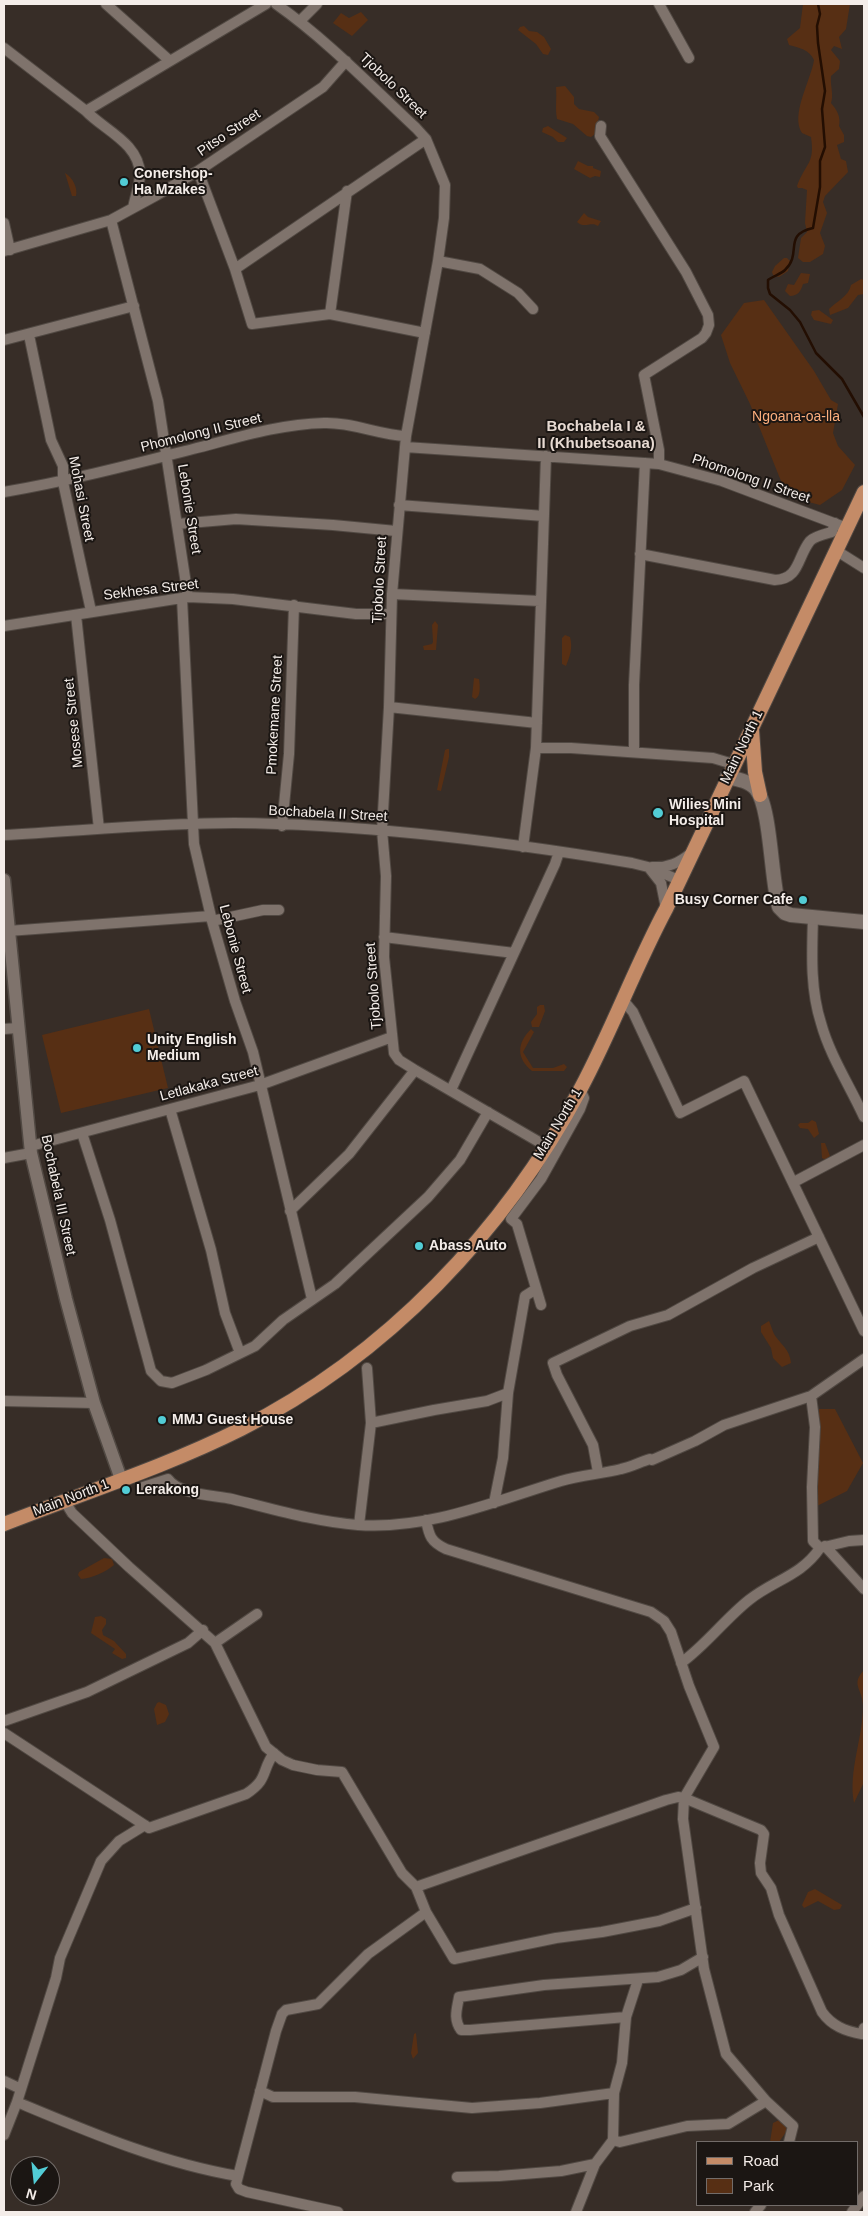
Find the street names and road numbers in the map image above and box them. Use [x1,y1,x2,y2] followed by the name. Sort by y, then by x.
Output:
[356,50,430,122] street label: Tjobolo Street
[194,106,264,160] street label: Pitso Street
[139,410,263,456] street label: Phomolong II Street
[690,451,812,507] street label: Phomolong II Street
[65,455,97,543] street label: Mohasi Street
[174,463,204,555] street label: Lebonie Street
[369,536,391,624] street label: Tjobolo Street
[102,576,200,604] street label: Sekhesa Street
[263,655,287,775] street label: Pmokemane Street
[61,677,87,769] street label: Mosese Street
[717,707,767,787] street label: Main North 1
[268,802,388,826] street label: Bochabela II Street
[215,903,255,995] street label: Lebonie Street
[363,942,385,1030] street label: Tjobolo Street
[158,1063,260,1105] street label: Letlakaka Street
[530,1085,586,1163] street label: Main North 1
[37,1133,79,1257] street label: Bochabela III Street
[31,1476,111,1520] street label: Main North 1

